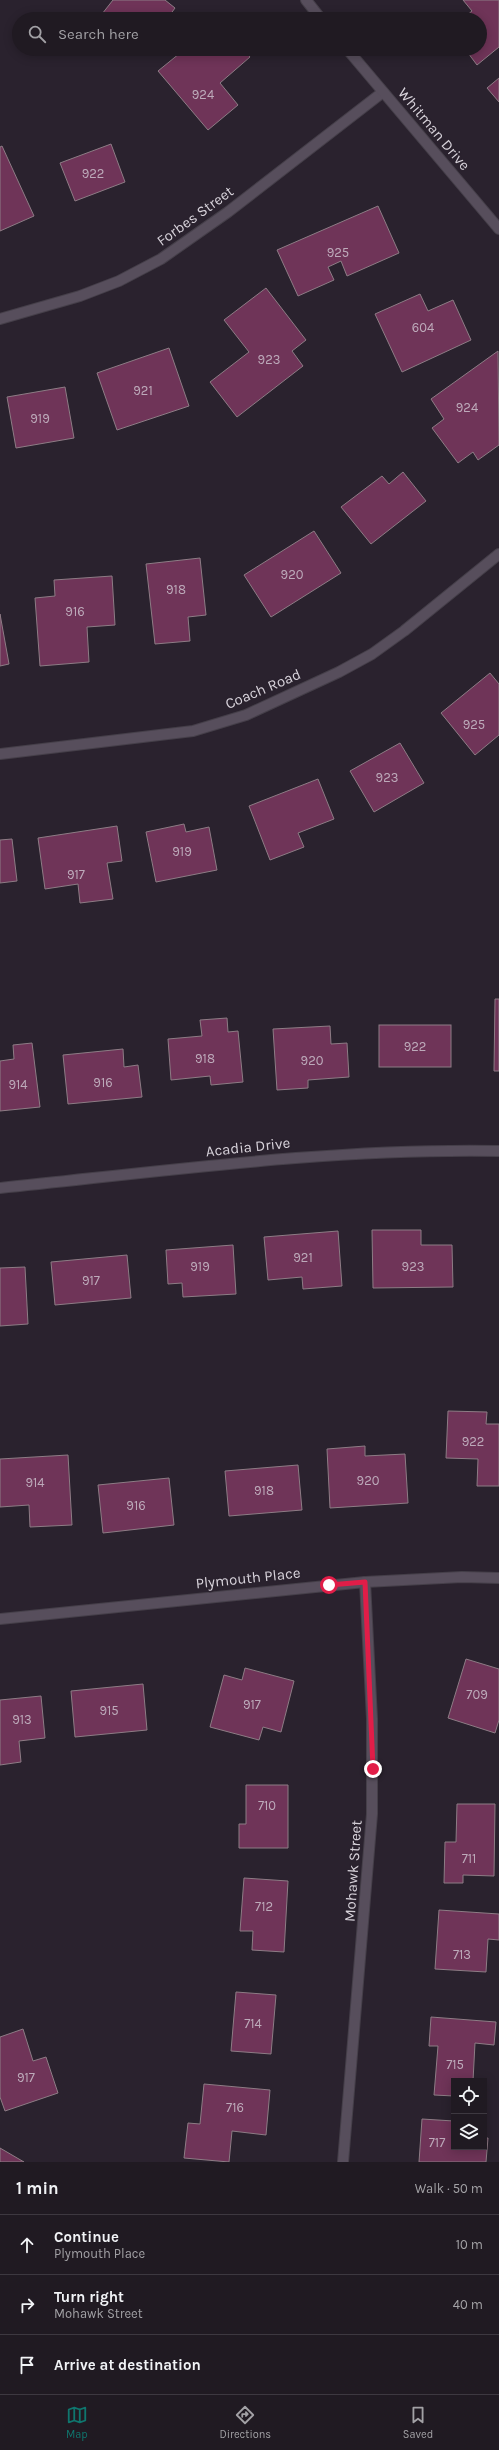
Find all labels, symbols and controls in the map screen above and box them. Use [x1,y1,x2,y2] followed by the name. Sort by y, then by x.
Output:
[12,12,487,56] search box
[26,23,48,45] icon: search
[58,25,139,43] text: Search here
[394,84,474,174] street label: Whitman Drive
[192,87,214,102] house number: 924
[82,166,104,181] house number: 922
[153,182,237,250] street label: Forbes Street
[327,245,349,260] house number: 925
[412,320,434,335] house number: 604
[258,352,280,367] house number: 923
[133,383,153,398] house number: 921
[456,400,478,415] house number: 924
[30,411,50,426] house number: 919
[281,567,304,582] house number: 920
[166,582,186,597] house number: 918
[65,604,85,619] house number: 916
[222,665,304,713] street label: Coach Road
[463,717,485,732] house number: 925
[376,770,398,785] house number: 923
[172,844,192,859] house number: 919
[67,867,85,882] house number: 917
[404,1039,426,1054] house number: 922
[195,1051,215,1066] house number: 918
[301,1053,324,1068] house number: 920
[93,1075,113,1090] house number: 916
[8,1077,28,1092] house number: 914
[205,1134,291,1160] street label: Acadia Drive
[293,1250,313,1265] house number: 921
[190,1259,210,1274] house number: 919
[402,1259,424,1274] house number: 923
[82,1273,100,1288] house number: 917
[462,1434,484,1449] house number: 922
[357,1473,380,1488] house number: 920
[25,1475,45,1490] house number: 914
[254,1483,274,1498] house number: 918
[126,1498,146,1513] house number: 916
[195,1564,301,1592] street label: Plymouth Place
[320,1576,338,1594] route start
[466,1687,488,1702] house number: 709
[243,1697,261,1712] house number: 917
[99,1703,119,1718] house number: 915
[12,1712,32,1727] house number: 913
[364,1760,382,1778] route end
[258,1798,276,1813] house number: 710
[340,1819,366,1923] street label: Mohawk Street
[462,1851,476,1866] house number: 711
[255,1899,273,1914] house number: 712
[453,1947,471,1962] house number: 713
[244,2016,262,2031] house number: 714
[446,2057,464,2072] house number: 715
[17,2070,35,2085] house number: 917
[451,2078,487,2150] map controls
[451,2078,487,2114] button: locate
[226,2100,244,2115] house number: 716
[451,2114,487,2150] button: layers
[429,2135,445,2150] house number: 717
[16,2178,59,2198] text: 1 min
[415,2181,483,2196] text: Walk · 50 m
[54,2228,119,2246] text: Continue
[16,2234,38,2256] icon: ahead
[456,2237,483,2252] text: 10 m
[54,2246,145,2261] text: Plymouth Place
[54,2288,124,2306] text: Turn right
[16,2294,38,2316] icon: right
[453,2297,483,2312] text: 40 m
[54,2306,143,2321] text: Mohawk Street
[16,2354,38,2376] icon: arrive
[54,2356,201,2374] text: Arrive at destination
[66,2404,88,2441] tab: Map
[219,2404,271,2441] tab: Directions
[403,2404,433,2441] tab: Saved

